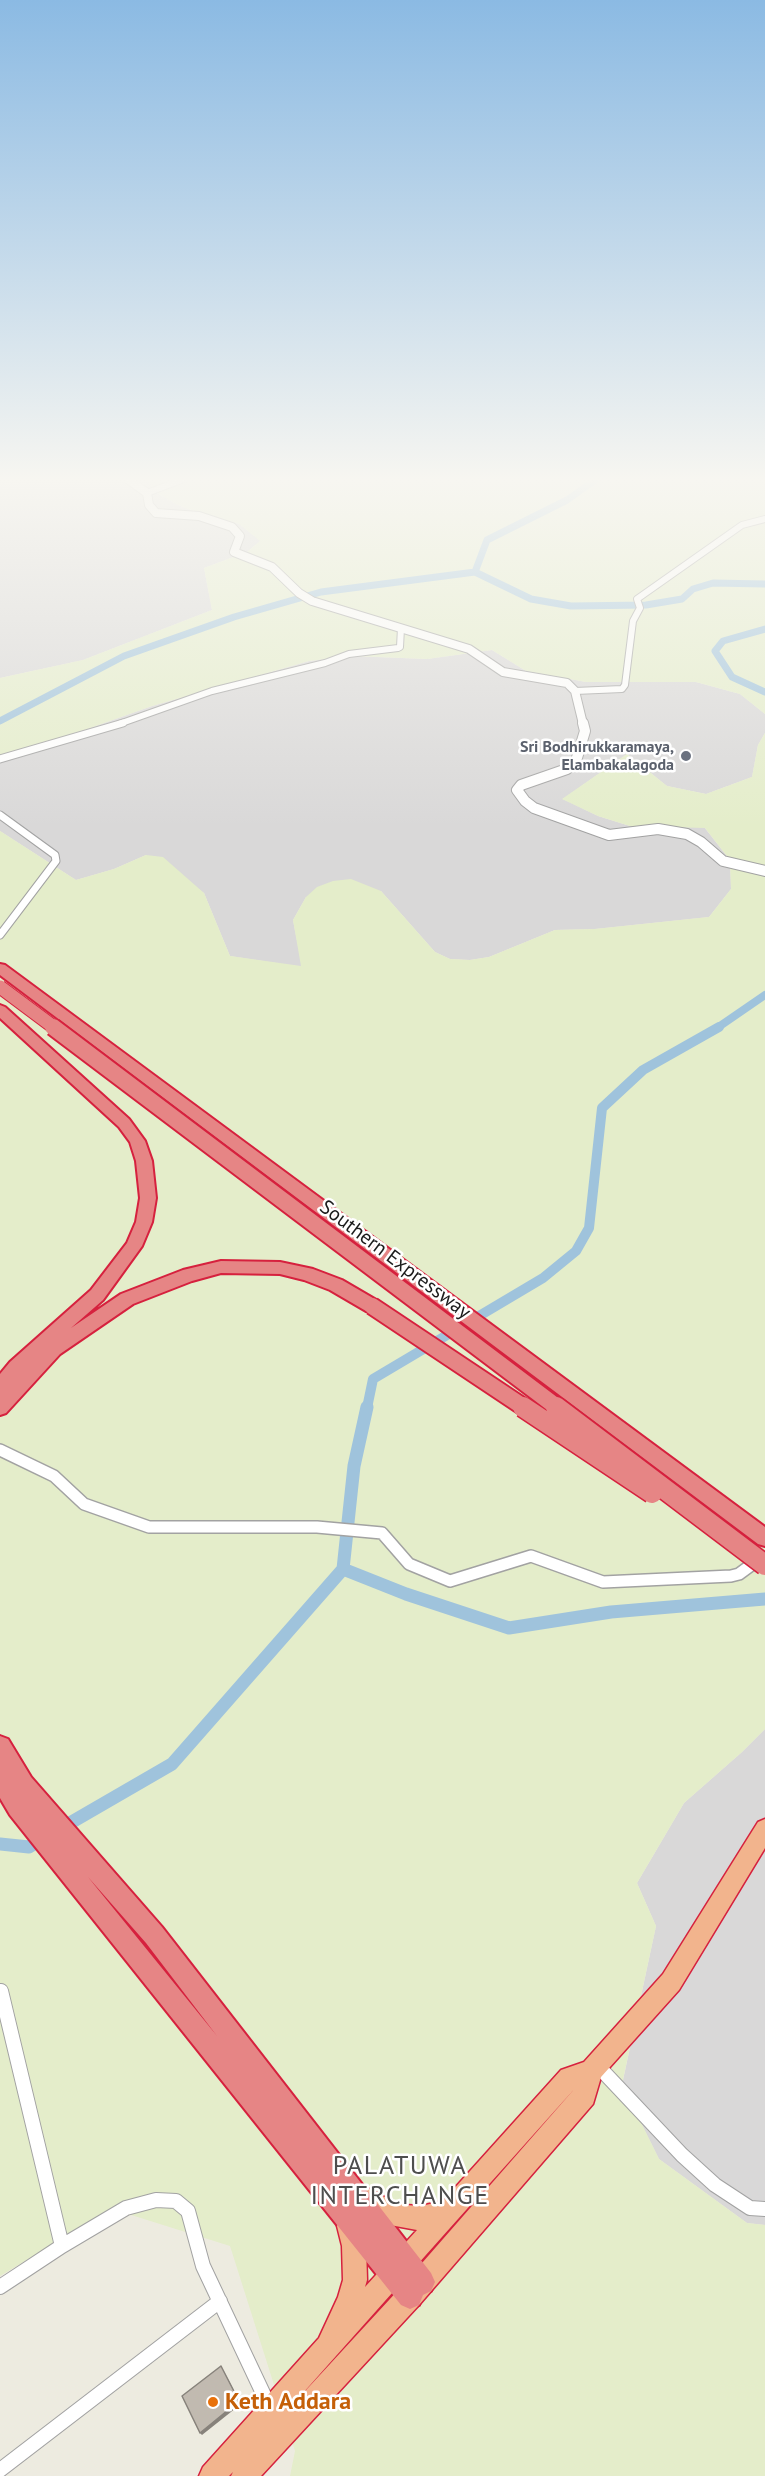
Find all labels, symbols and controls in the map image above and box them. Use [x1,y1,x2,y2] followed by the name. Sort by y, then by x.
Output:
[520,737,674,775] place label: Sri Bodhirukkaramaya, Elambakalagoda
[679,749,693,763] marker: Sri Bodhirukkaramaya, Elambakalagoda
[315,1195,475,1325] street label: Southern Expressway
[310,2151,490,2212] district label: PALATUWA INTERCHANGE
[225,2388,351,2416] place label: Keth Addara
[206,2395,220,2409] marker: Keth Addara

